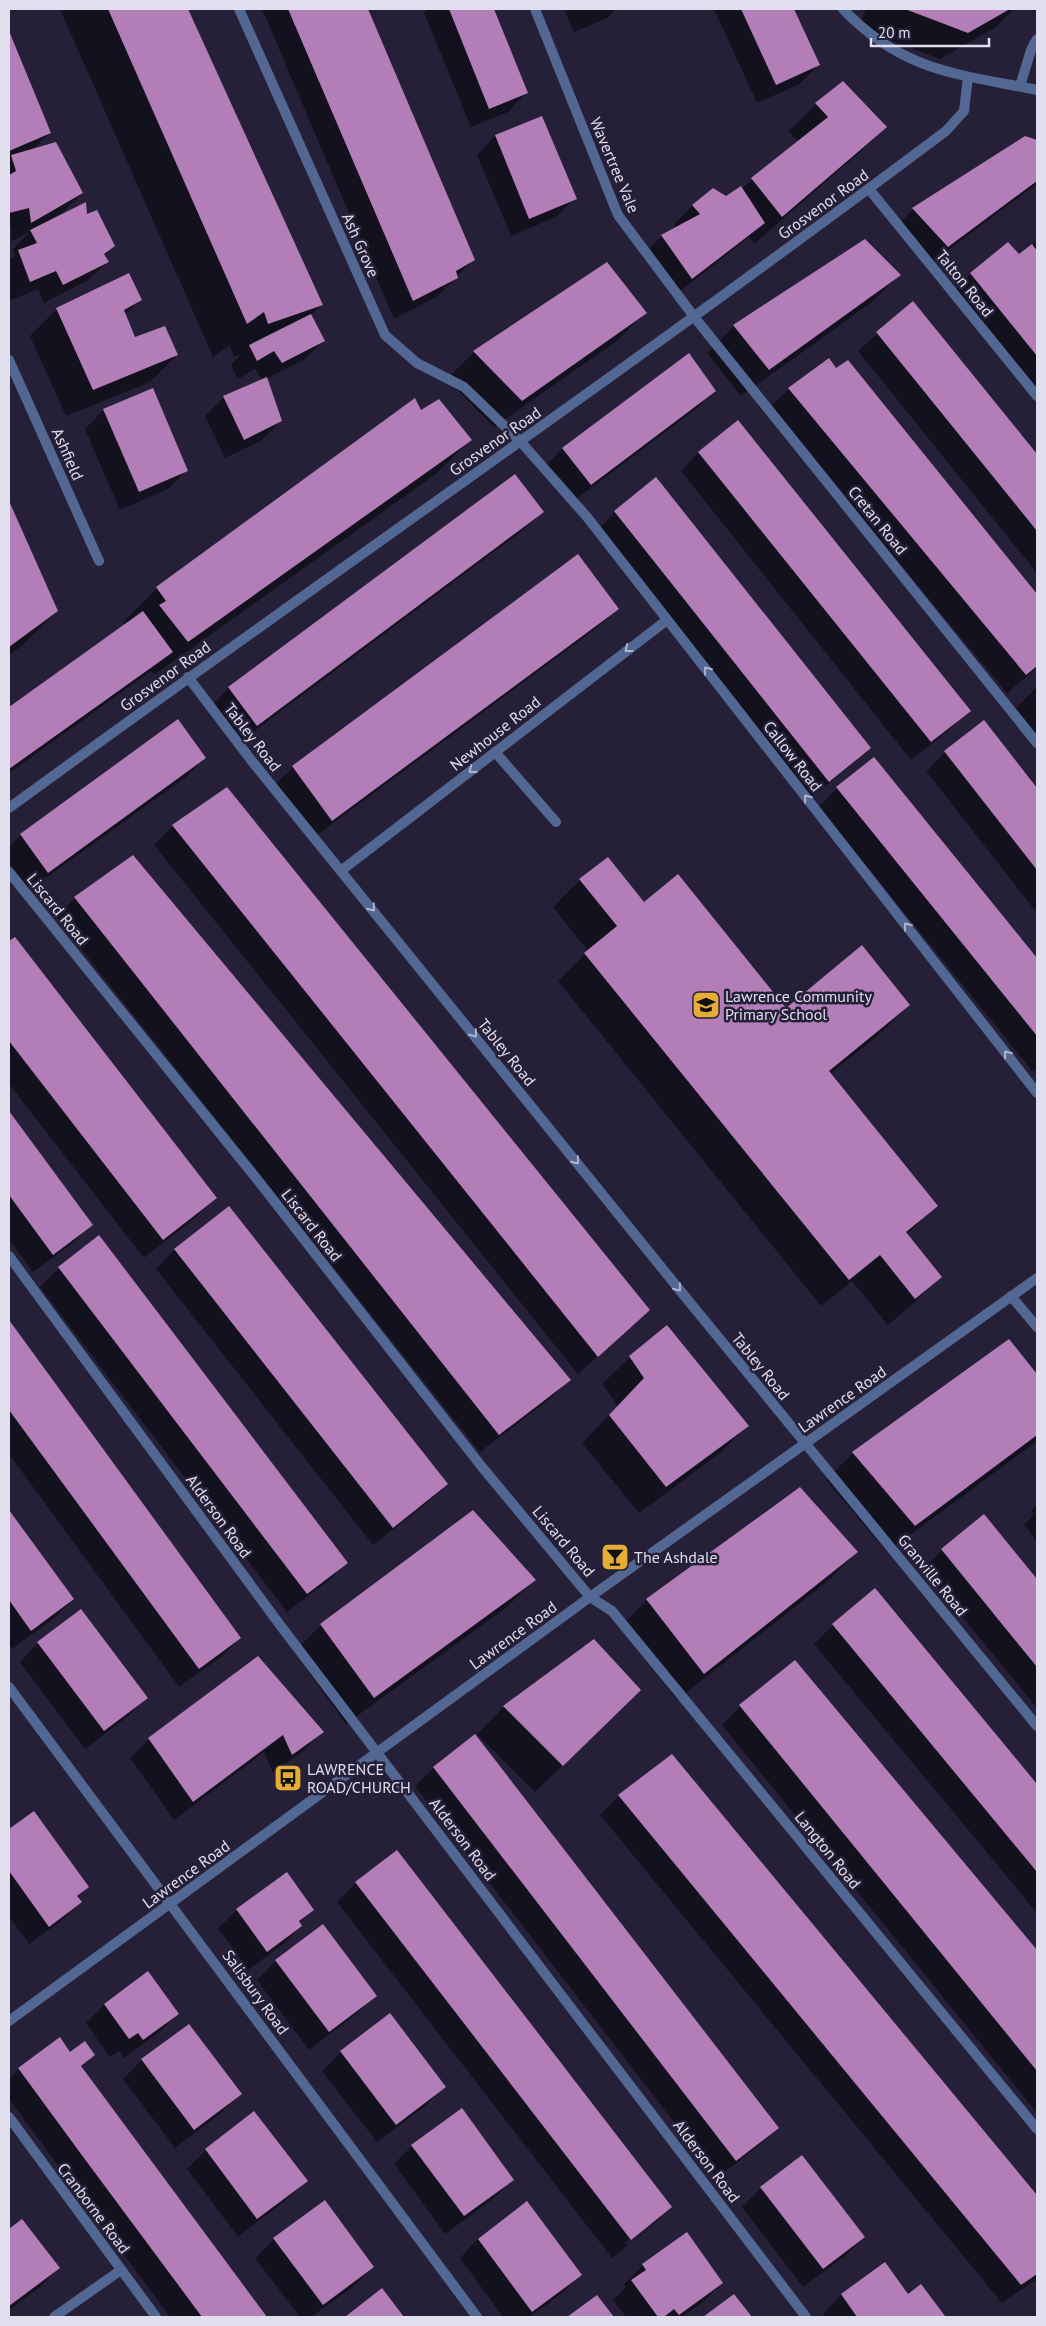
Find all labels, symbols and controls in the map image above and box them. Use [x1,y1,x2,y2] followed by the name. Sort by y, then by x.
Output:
[871,15,988,47] scale bar
[878,23,911,42] text: 20 m
[586,114,644,216] street label: Wavertree Vale
[774,164,872,244] street label: Grosvenor Road
[338,210,384,280] street label: Ash Grove
[932,245,998,321] street label: Talton Road
[445,402,545,480] street label: Grosvenor Road
[48,425,88,483] street label: Ashfield
[844,482,912,558] street label: Cretan Road
[116,636,214,716] street label: Grosvenor Road
[625,644,634,653] one-way arrow
[703,667,712,676] one-way arrow
[446,691,544,775] street label: Newhouse Road
[220,699,286,775] street label: Tabley Road
[759,717,827,795] street label: Callow Road
[468,764,478,773] one-way arrow
[804,795,813,804] one-way arrow
[23,869,93,949] street label: Liscard Road
[367,902,375,911] one-way arrow
[904,923,913,932] one-way arrow
[725,986,872,1024] place label: Lawrence Community Primary School
[691,990,721,1020] school or university icon: Lawrence Community Primary School
[474,1014,540,1090] street label: Tabley Road
[469,1029,478,1038] one-way arrow
[1004,1051,1013,1060] one-way arrow
[570,1155,578,1164] one-way arrow
[277,1185,347,1265] street label: Liscard Road
[672,1282,680,1291] one-way arrow
[728,1328,794,1404] street label: Tabley Road
[794,1361,890,1437] street label: Lawrence Road
[182,1470,256,1562] street label: Alderson Road
[528,1501,600,1581] street label: Liscard Road
[894,1530,972,1620] street label: Granville Road
[600,1542,630,1572] bar icon: The Ashdale
[634,1547,718,1567] place label: The Ashdale
[465,1597,561,1673] street label: Lawrence Road
[307,1759,411,1797] place label: LAWRENCE ROAD/CHURCH
[273,1763,303,1793] bus stop icon: LAWRENCE ROAD/CHURCH
[425,1794,501,1884] street label: Alderson Road
[791,1807,865,1893] street label: Langton Road
[138,1836,234,1912] street label: Lawrence Road
[219,1946,293,2038] street label: Salisbury Road
[669,2116,745,2206] street label: Alderson Road
[53,2159,135,2257] street label: Cranborne Road

